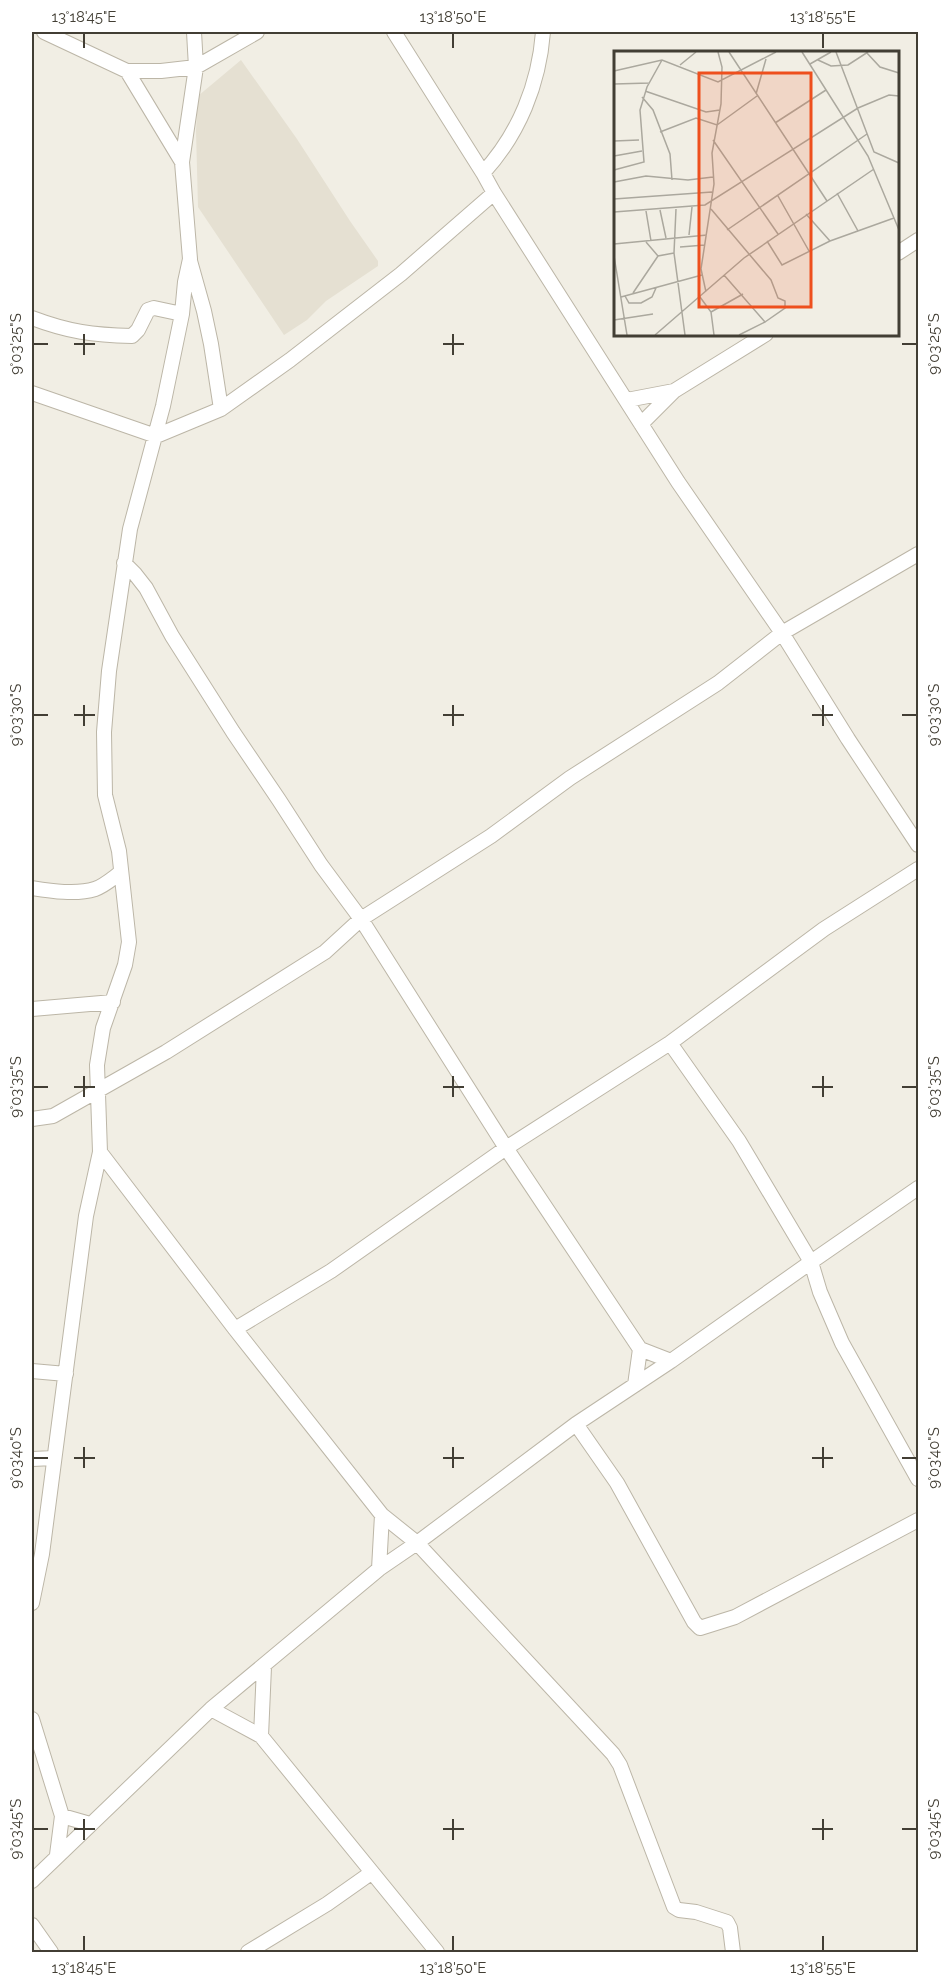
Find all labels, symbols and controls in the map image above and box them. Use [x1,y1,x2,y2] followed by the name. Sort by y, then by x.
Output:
[51,8,117,26] text: 13°18'45"E
[420,8,486,26] text: 13°18'50"E
[790,8,856,26] text: 13°18'55"E
[614,51,899,336] inset map
[7,313,25,375] text: 9°03'25"S
[925,313,943,375] text: 9°03'25"S
[7,684,25,746] text: 9°03'30"S
[925,684,943,746] text: 9°03'30"S
[7,1056,25,1118] text: 9°03'35"S
[925,1056,943,1118] text: 9°03'35"S
[7,1427,25,1489] text: 9°03'40"S
[925,1427,943,1489] text: 9°03'40"S
[7,1799,25,1859] text: 9°03'45"S
[925,1799,943,1859] text: 9°03'45"S
[51,1959,117,1977] text: 13°18'45"E
[420,1959,486,1977] text: 13°18'50"E
[790,1959,856,1977] text: 13°18'55"E

